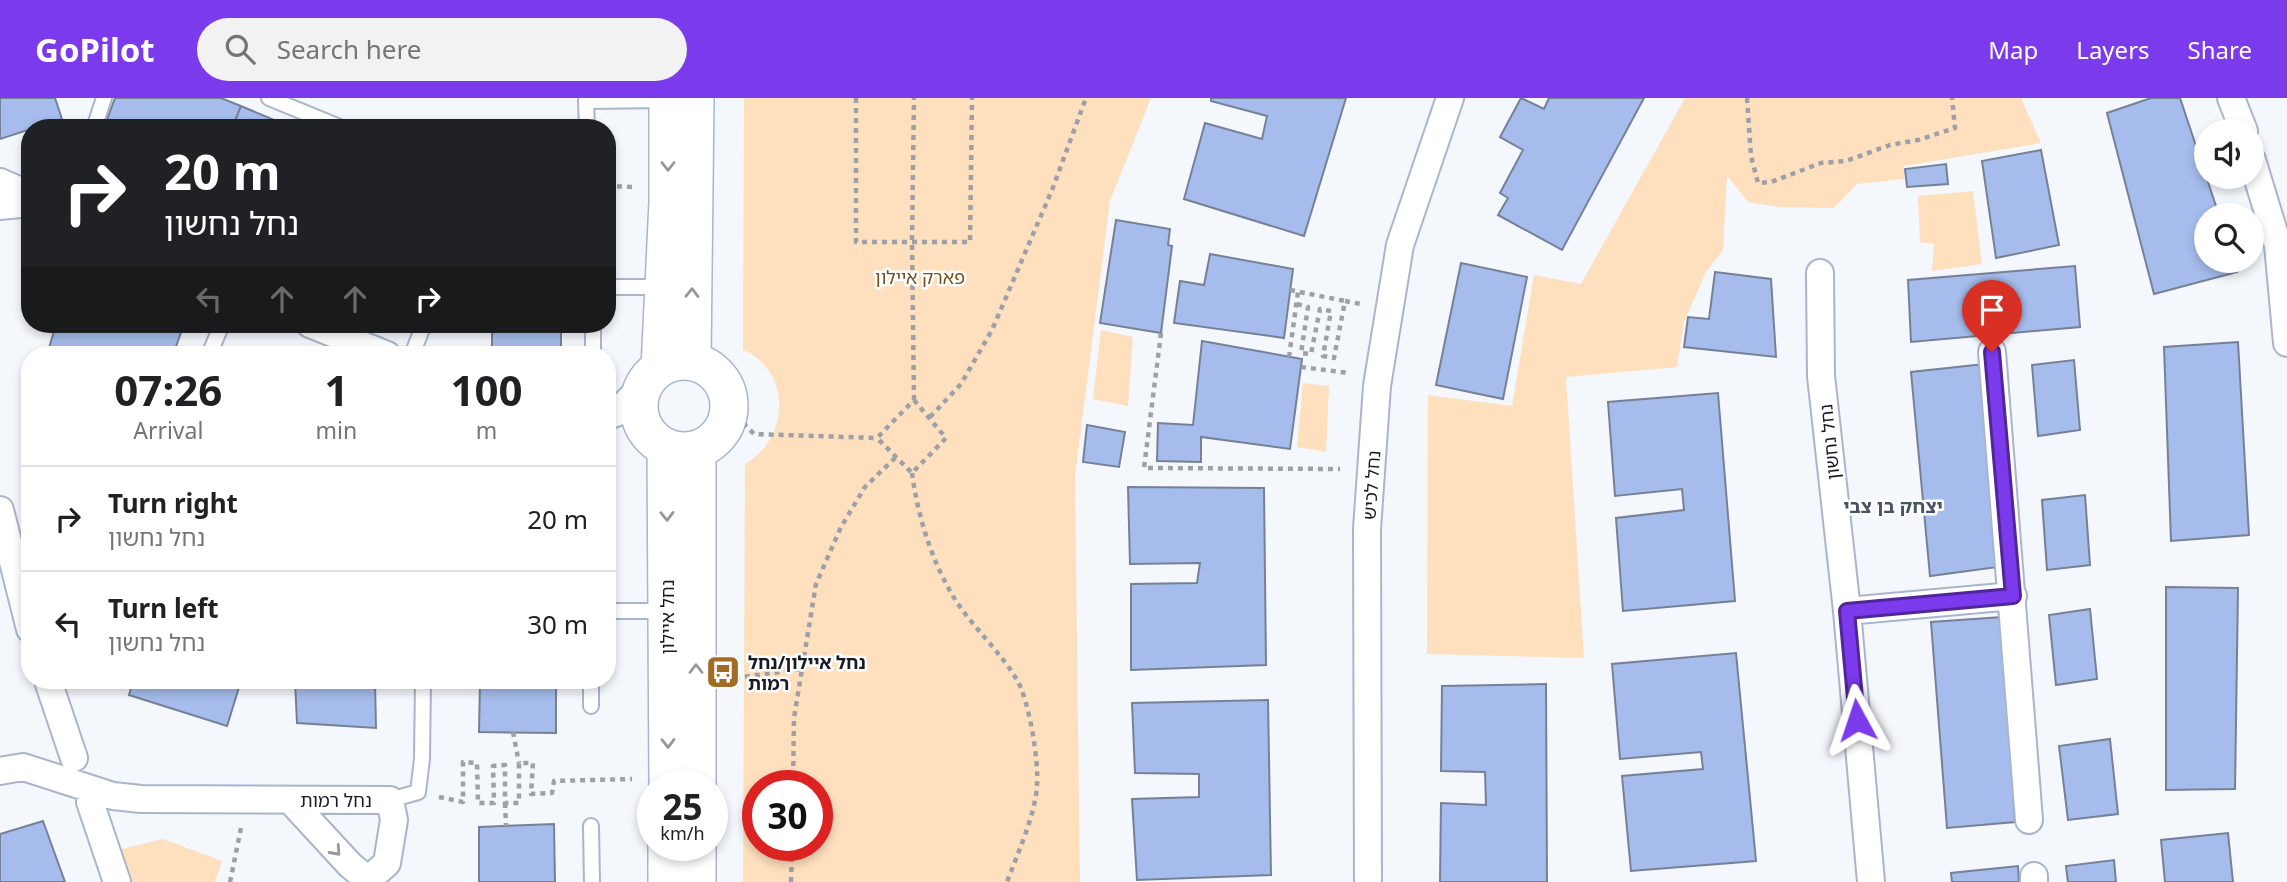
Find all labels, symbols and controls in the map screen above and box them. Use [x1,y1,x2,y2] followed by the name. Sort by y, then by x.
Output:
[197,18,687,81] search box
[35,27,155,72] text: GoPilot
[221,30,259,68] icon: search
[277,31,421,67] text: Search here
[1988,33,2038,66] text: Map
[2076,33,2150,66] text: Layers
[2188,33,2252,66] text: Share
[2194,119,2264,273] map controls
[2194,119,2264,189] button: sound
[164,138,281,204] text: 20 m
[49,147,140,238] icon: right
[660,161,676,172] one-way arrow
[164,201,299,244] text: נחל נחשון
[2194,203,2264,273] button: search
[875,265,965,289] park label: פארק איילון
[190,280,228,318] icon: left
[263,280,301,318] icon: ahead
[336,280,374,318] icon: ahead
[409,280,447,318] icon: right
[1962,280,2022,352] pin
[684,287,700,297] one-way arrow
[1973,291,2011,329] icon: arrive
[114,361,222,418] text: 07:26
[324,361,348,418] text: 1
[451,361,523,418] text: 100
[1813,403,1845,481] street label: נחל נחשון
[133,414,203,446] text: Arrival
[316,414,357,446] text: min
[476,414,497,446] text: m
[1357,450,1385,520] street label: נחל לכיש
[108,485,238,521] text: Turn right
[1843,493,1943,519] district label: יצחק בן צבי
[49,500,87,538] icon: right
[527,501,588,537] text: 20 m
[659,511,675,521] one-way arrow
[108,521,205,553] text: נחל נחשון
[655,579,679,655] street label: נחל איילון
[108,590,219,626] text: Turn left
[49,605,87,643] icon: left
[527,606,588,642] text: 30 m
[108,626,205,658] text: נחל נחשון
[748,650,866,695] place label: נחל איילון/נחל רמות
[704,653,742,691] bus stop icon: נחל איילון/נחל רמות
[688,663,704,673] one-way arrow
[1820,683,1894,757] position arrow
[660,738,676,749] one-way arrow
[742,770,833,861] speed limit sign: 30
[662,783,703,830] text: 25
[300,788,372,812] street label: נחל רמות
[660,821,705,845] text: km/h
[328,843,340,856] one-way arrow

